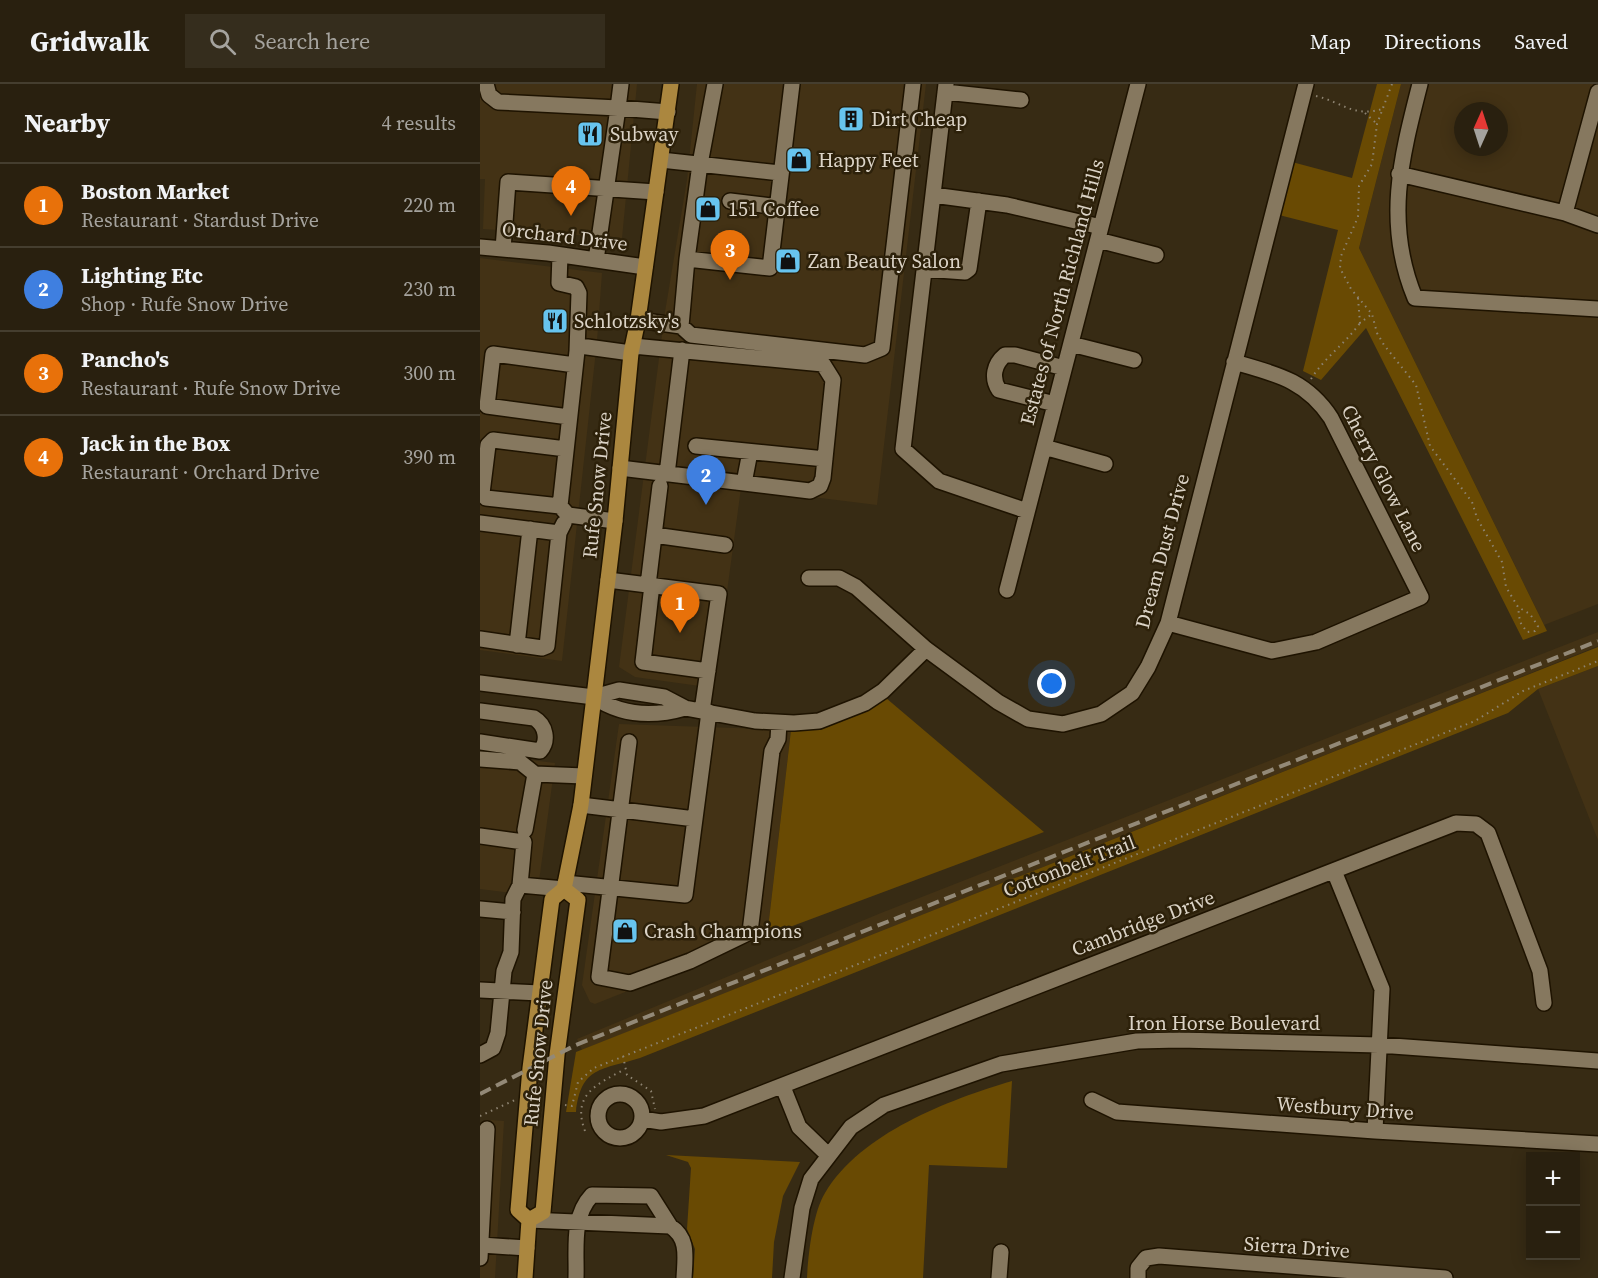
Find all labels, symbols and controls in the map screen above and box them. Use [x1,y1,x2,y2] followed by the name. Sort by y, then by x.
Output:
[185,14,605,68] search box
[30,22,149,60] text: Gridwalk
[206,25,239,58] icon: search
[254,26,370,56] text: Search here
[1310,27,1351,56] text: Map
[1384,27,1481,56] text: Directions
[1514,27,1568,56] text: Saved
[1454,102,1508,156] north arrow
[836,104,866,134] building icon: Dirt Cheap
[24,105,110,141] text: Nearby
[871,105,967,133] place label: Dirt Cheap
[381,109,456,137] text: 4 results
[575,119,605,149] restaurant icon: Subway
[610,120,679,148] place label: Subway
[784,145,814,175] shop icon: Happy Feet
[818,146,919,174] place label: Happy Feet
[1013,156,1111,428] street label: Estates of North Richland Hills
[552,166,590,216] pin: 4
[81,176,229,206] text: Boston Market
[38,191,49,219] text: 1
[403,191,456,219] text: 220 m
[693,194,723,224] shop icon: 151 Coffee
[728,195,820,223] place label: 151 Coffee
[81,206,319,234] text: Restaurant · Stardust Drive
[500,214,630,258] street label: Orchard Drive
[710,230,750,280] pin: 3
[773,246,803,276] shop icon: Zan Beauty Salon
[808,247,961,275] place label: Zan Beauty Salon
[81,260,203,290] text: Lighting Etc
[38,275,49,303] text: 2
[403,275,456,303] text: 230 m
[81,290,288,318] text: Shop · Rufe Snow Drive
[540,306,570,336] restaurant icon: Schlotzsky's
[574,307,680,335] place label: Schlotzsky's
[81,344,169,374] text: Pancho's
[38,359,49,387] text: 3
[403,359,456,387] text: 300 m
[81,374,341,402] text: Restaurant · Rufe Snow Drive
[1335,400,1433,556] street label: Cherry Glow Lane
[575,410,619,560] street label: Rufe Snow Drive
[81,428,230,458] text: Jack in the Box
[38,443,49,471] text: 4
[403,443,456,471] text: 390 m
[686,456,726,505] pin: 2
[81,458,320,486] text: Restaurant · Orchard Drive
[1128,471,1196,631] street label: Dream Dust Drive
[660,584,700,633] pin: 1
[1037,669,1066,698] your location
[999,828,1139,904] street label: Cottonbelt Trail
[1067,883,1219,963] street label: Cambridge Drive
[610,916,640,946] shop icon: Crash Champions
[644,917,802,945] place label: Crash Champions
[516,978,560,1128] street label: Rufe Snow Drive
[1128,1009,1321,1037] street label: Iron Horse Boulevard
[1275,1089,1415,1127] street label: Westbury Drive
[1526,1152,1580,1260] map controls
[1526,1152,1580,1206] button: +
[1526,1206,1580,1260] button: −
[1243,1229,1351,1265] street label: Sierra Drive

